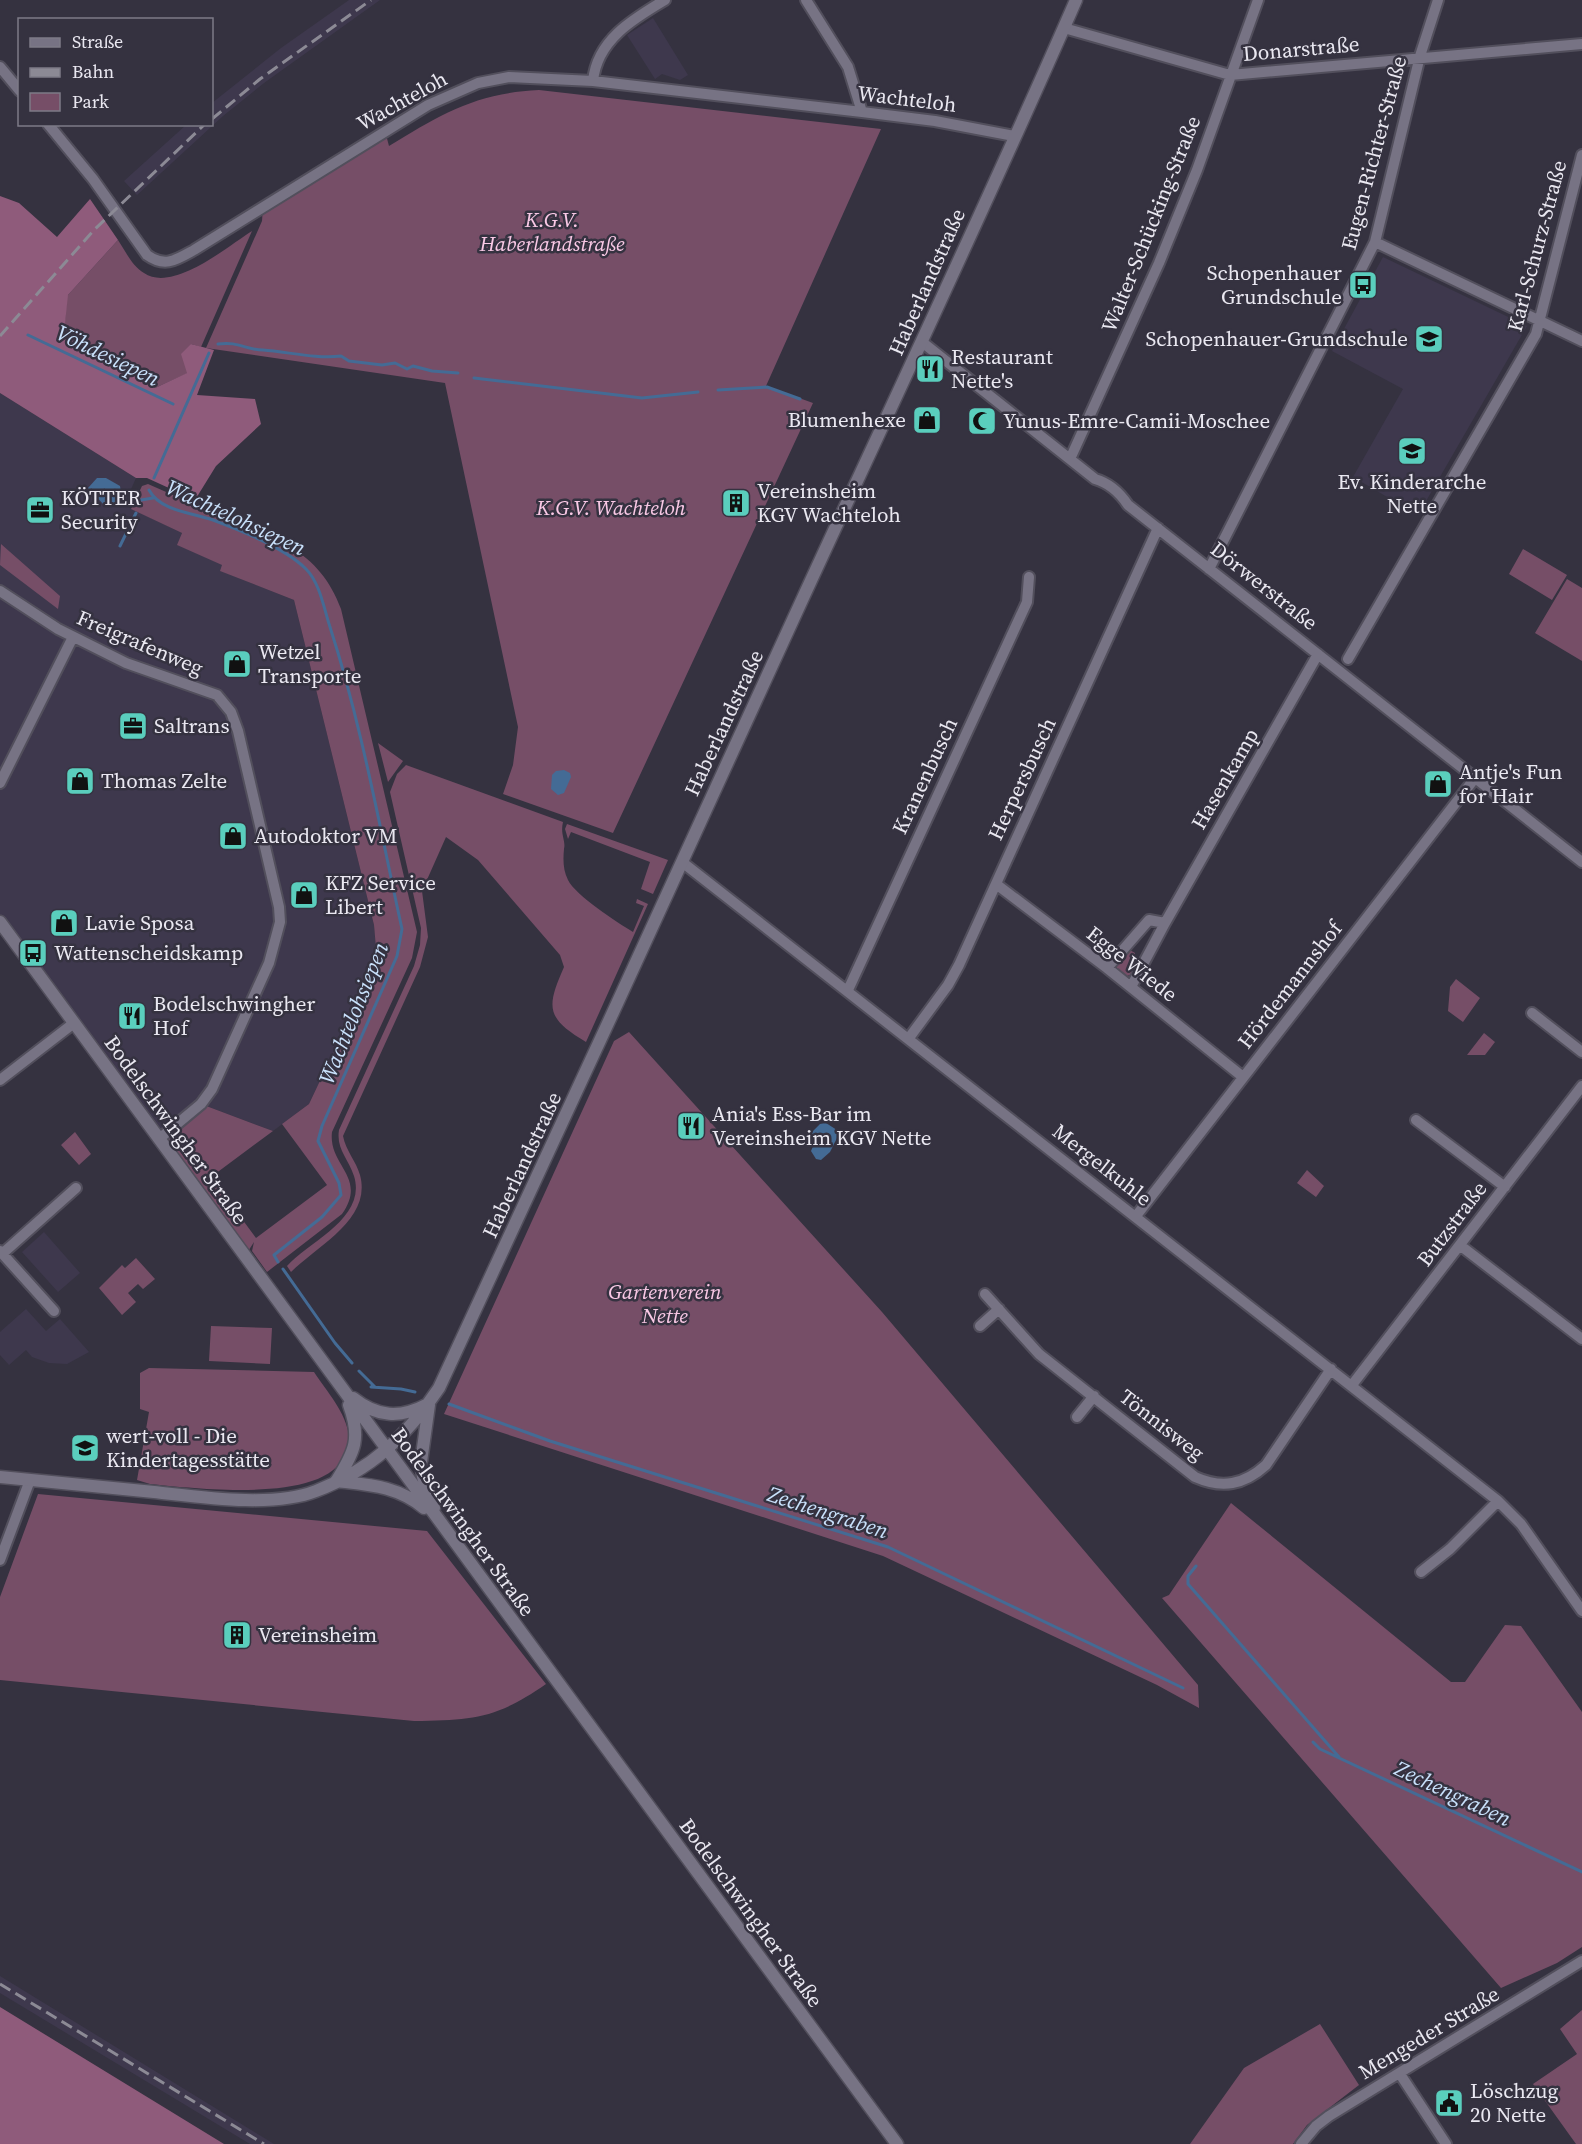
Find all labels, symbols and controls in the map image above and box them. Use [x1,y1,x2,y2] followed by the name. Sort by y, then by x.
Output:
[18,18,213,126] legend
[72,29,123,54] text: Straße
[1241,29,1360,68] street label: Donarstraße
[1334,53,1413,253] street label: Eugen-Richter-Straße
[72,59,114,84] text: Bahn
[351,64,452,137] street label: Wachteloh
[856,78,958,119] street label: Wachteloh
[72,89,109,114] text: Park
[1094,111,1207,336] street label: Walter-Schücking-Straße
[1500,157,1573,335] street label: Karl-Schurz-Straße
[881,204,972,360] street label: Haberlandstraße
[478,205,625,258] park label: K.G.V. Haberlandstraße
[1207,258,1342,311] place label: Schopenhauer Grundschule
[1347,269,1379,301] bus stop icon: Schopenhauer Grundschule
[51,317,165,393] water label: Vöhdesiepen
[1413,323,1445,355] school or university icon: Schopenhauer-Grundschule
[1146,324,1408,353] place label: Schopenhauer-Grundschule
[951,342,1053,395] place label: Restaurant Nette's
[914,353,946,385] restaurant icon: Restaurant Nette's
[911,404,943,436] shop icon: Blumenhexe
[788,405,906,434] place label: Blumenhexe
[966,405,998,437] mosque icon: Yunus-Emre-Camii-Moschee
[1003,406,1270,435] place label: Yunus-Emre-Camii-Moschee
[1396,435,1428,467] school or university icon: Ev. Kinderarche Nette
[1338,467,1486,520] place label: Ev. Kinderarche Nette
[161,472,311,563] water label: Wachtelohsiepen
[757,476,901,529] place label: Vereinsheim KGV Wachteloh
[61,483,141,536] place label: KÖTTER Security
[720,487,752,519] building icon: Vereinsheim KGV Wachteloh
[535,493,686,522] park label: K.G.V. Wachteloh
[24,494,56,526] office icon: KÖTTER Security
[1205,534,1324,637] street label: Dörwerstraße
[73,603,208,682] street label: Freigrafenweg
[258,637,362,690] place label: Wetzel Transporte
[677,645,770,801] street label: Haberlandstraße
[221,648,253,680] shop icon: Wetzel Transporte
[117,710,149,742] office icon: Saltrans
[154,711,230,740] place label: Saltrans
[885,713,964,839] street label: Kranenbusch
[980,713,1063,845] street label: Herpersbusch
[1184,723,1265,835] street label: Hasenkamp
[1459,757,1563,810] place label: Antje's Fun for Hair
[64,765,96,797] shop icon: Thomas Zelte
[101,766,227,795] place label: Thomas Zelte
[1422,768,1454,800] shop icon: Antje's Fun for Hair
[217,820,249,852] shop icon: Autodoktor VM
[254,821,397,850] place label: Autodoktor VM
[325,868,436,921] place label: KFZ Service Libert
[288,879,320,911] shop icon: KFZ Service Libert
[48,907,80,939] shop icon: Lavie Sposa
[85,908,195,937] place label: Lavie Sposa
[1231,914,1350,1054] street label: Hördemannshof
[1081,919,1184,1008] street label: Egge Wiede
[17,937,49,969] bus stop icon: Wattenscheidskamp
[311,937,395,1088] water label: Wachtelohsiepen
[54,938,243,967] place label: Wattenscheidskamp
[153,989,316,1042] place label: Bodelschwingher Hof
[116,1000,148,1032] restaurant icon: Bodelschwingher Hof
[98,1029,255,1230] street label: Bodelschwingher Straße
[475,1087,568,1243] street label: Haberlandstraße
[712,1099,932,1152] place label: Ania's Ess-Bar im Vereinsheim KGV Nette
[675,1110,707,1142] restaurant icon: Ania's Ess-Bar im Vereinsheim KGV Nette
[1047,1117,1158,1213] street label: Mergelkuhle
[1410,1175,1493,1272] street label: Butzstraße
[608,1277,722,1330] park label: Gartenverein Nette
[1114,1382,1211,1467] street label: Tönnisweg
[106,1421,270,1474] place label: wert-voll - Die Kindertagesstätte
[385,1421,542,1622] street label: Bodelschwingher Straße
[69,1432,101,1464] school or university icon: wert-voll - Die Kindertagesstätte
[763,1478,893,1546] water label: Zechengraben
[221,1619,253,1651] building icon: Vereinsheim
[258,1620,377,1649] place label: Vereinsheim
[1389,1753,1516,1833] water label: Zechengraben
[673,1812,830,2013] street label: Bodelschwingher Straße
[1353,1979,1505,2086] street label: Mengeder Straße
[1470,2076,1558,2129] place label: Löschzug 20 Nette
[1433,2087,1465,2119] public building icon: Löschzug 20 Nette

